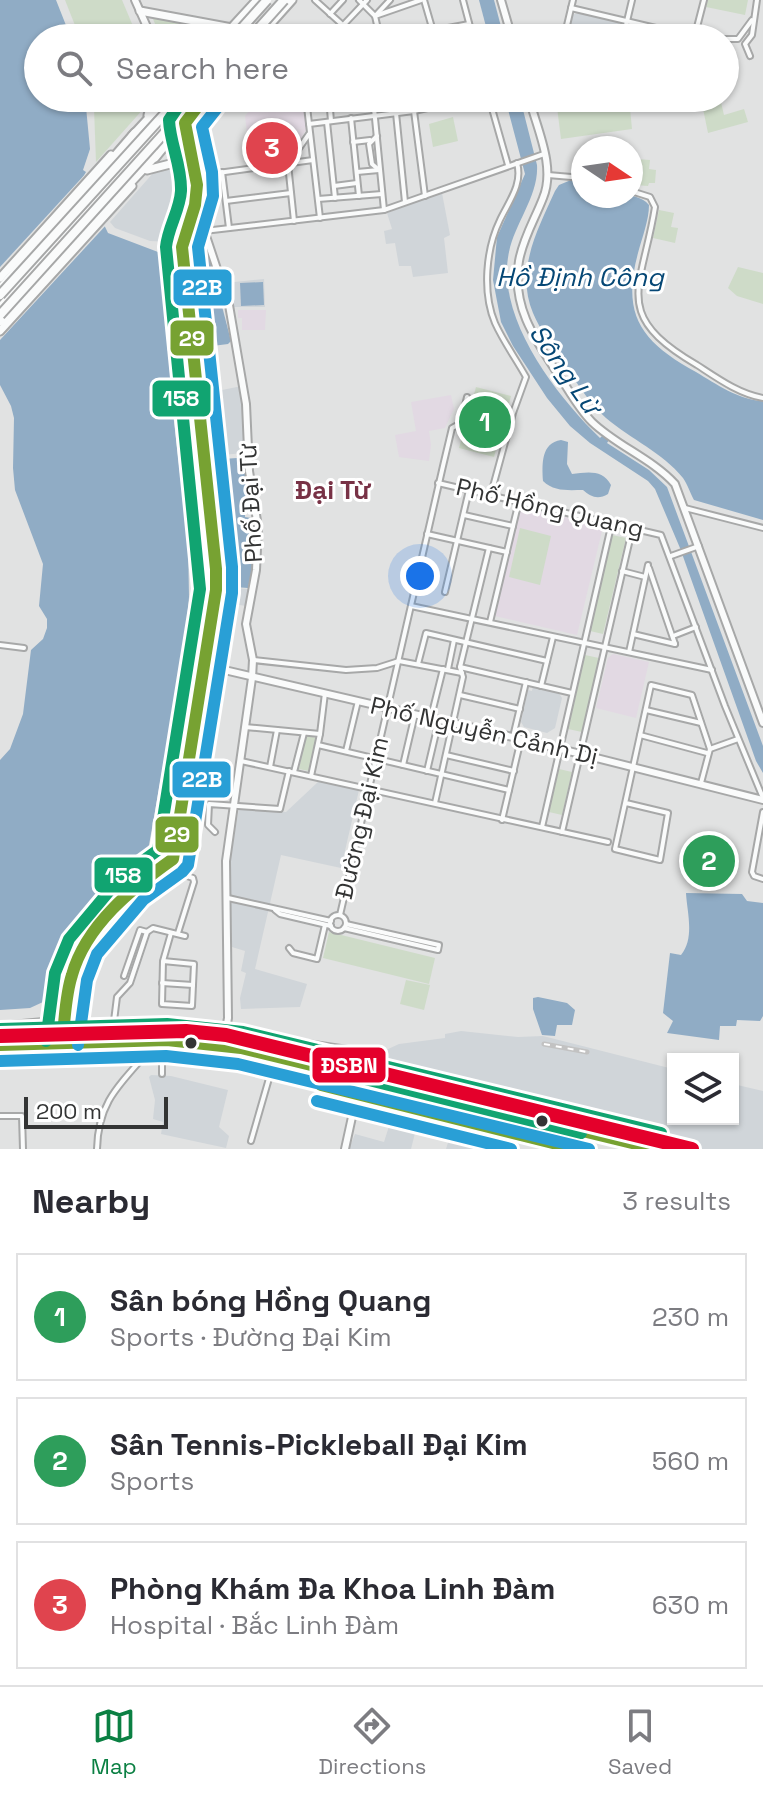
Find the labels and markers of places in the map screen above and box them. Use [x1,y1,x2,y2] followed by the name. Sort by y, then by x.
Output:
[246,118,298,178] pin: 3
[459,392,511,452] pin: 1
[683,831,735,891] pin: 2
[183,1035,199,1051] unlabelled marker
[534,1113,550,1129] unlabelled marker

